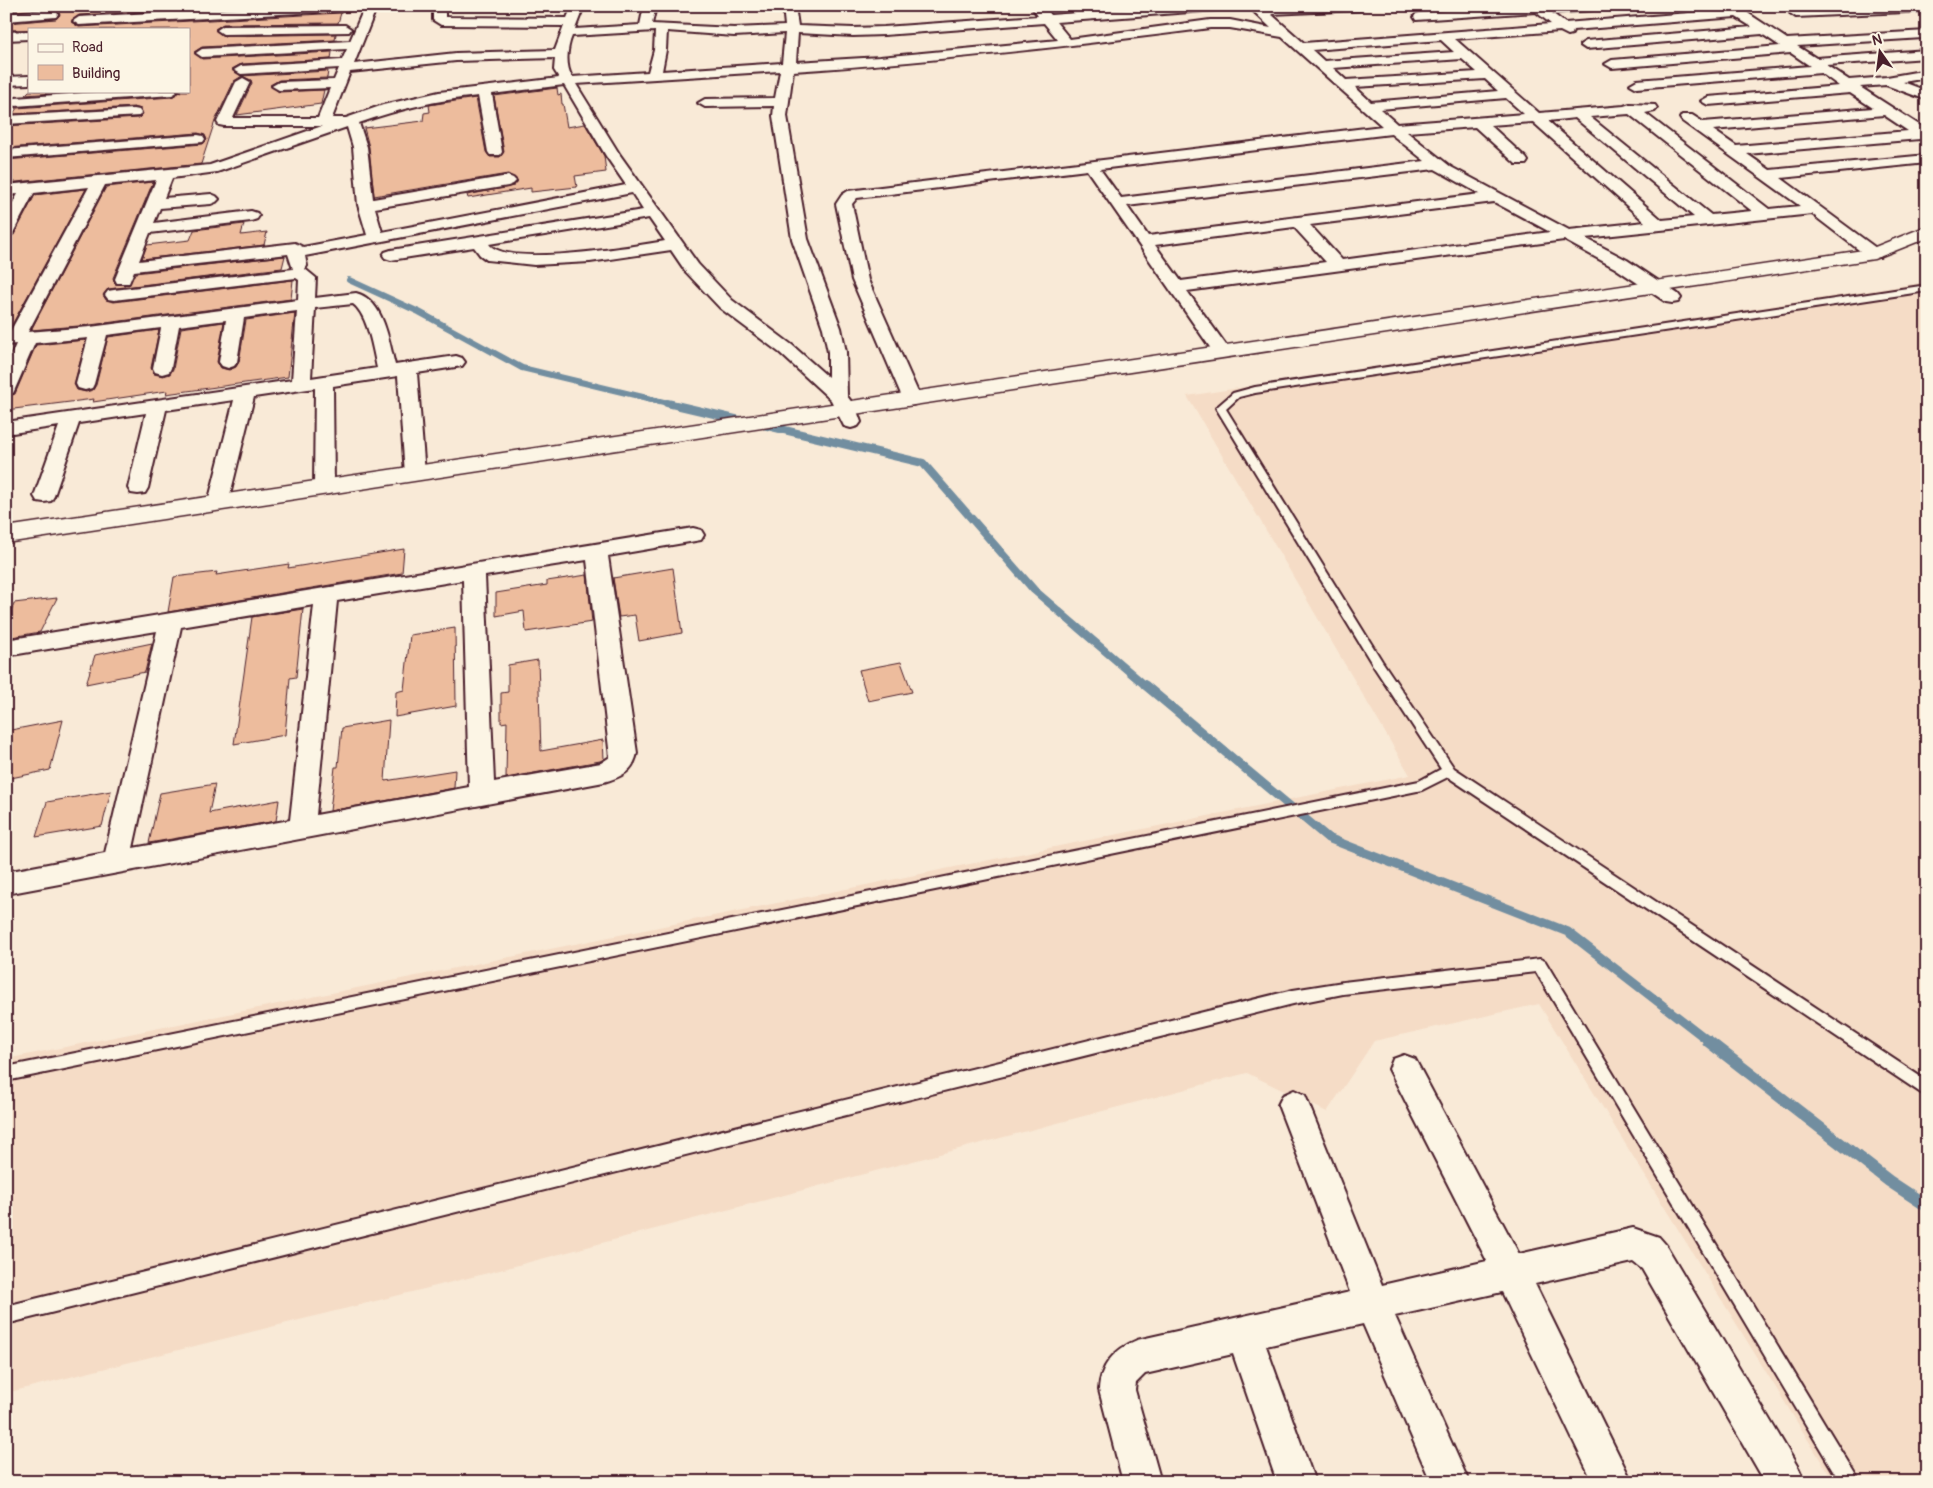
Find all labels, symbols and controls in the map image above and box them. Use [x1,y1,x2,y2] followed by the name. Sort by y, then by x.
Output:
[28,28,190,92] legend
[1856,28,1906,78] north arrow
[1870,30,1884,49] text: N
[72,38,103,57] text: Road
[72,64,120,83] text: Building

